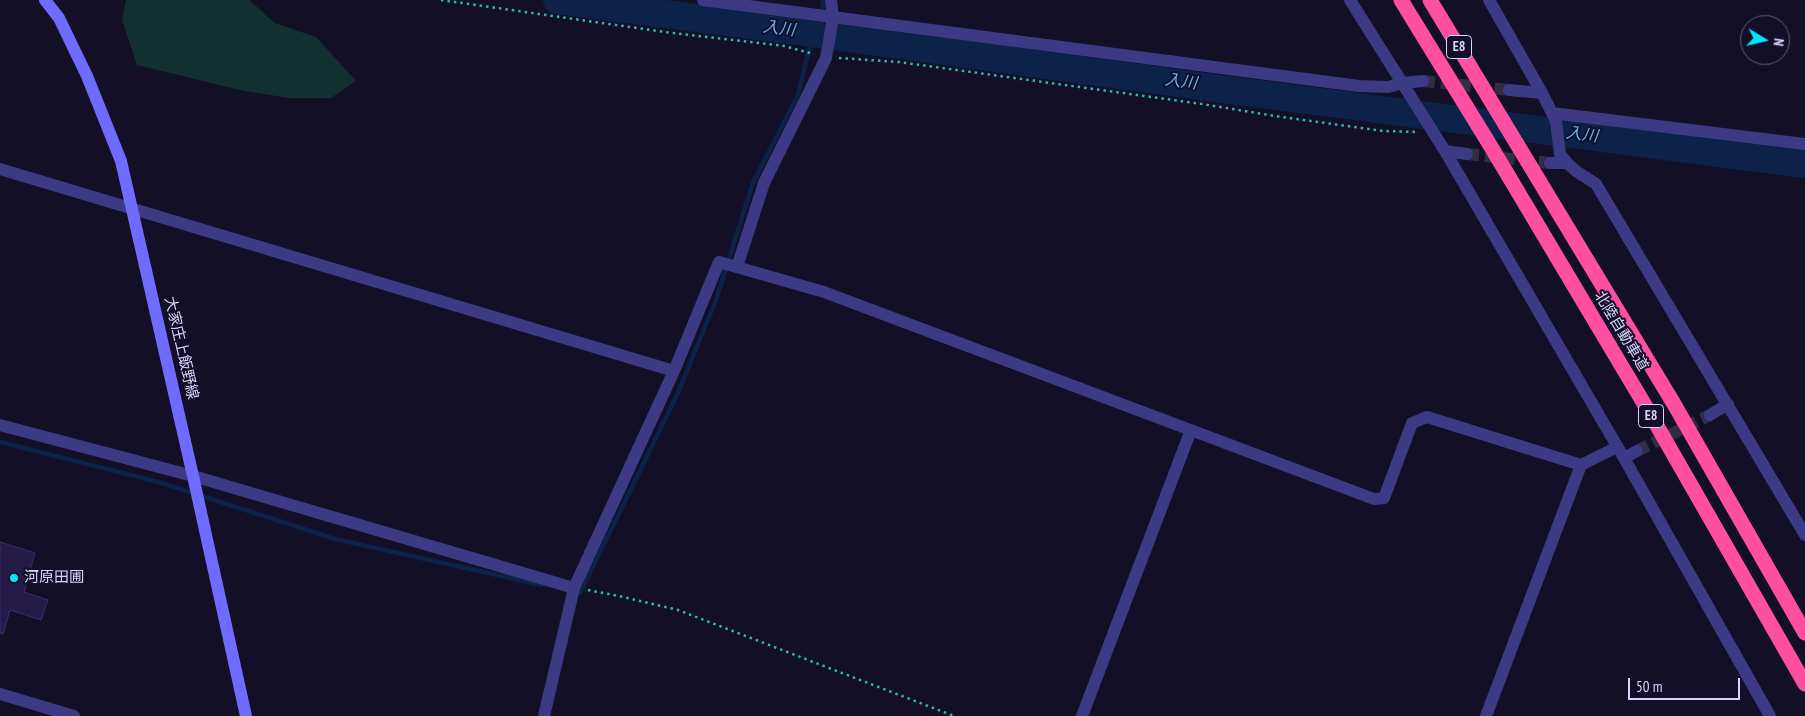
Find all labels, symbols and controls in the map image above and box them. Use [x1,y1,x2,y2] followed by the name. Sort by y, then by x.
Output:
[1740,15,1790,65] north arrow
[762,18,796,40] water label: 入川
[1446,36,1472,58] road number: E8
[1769,37,1788,47] text: N
[1164,71,1198,93] water label: 入川
[1565,124,1599,146] water label: 入川
[1590,288,1652,374] street label: 北陸自動車道
[160,295,202,401] street label: 大家庄上飯野線
[1638,404,1664,428] road number: E8
[24,569,84,587] place label: 河原田圃
[8,572,20,584] marker: 河原田圃
[1630,668,1742,700] scale bar
[1636,677,1662,696] text: 50 m

